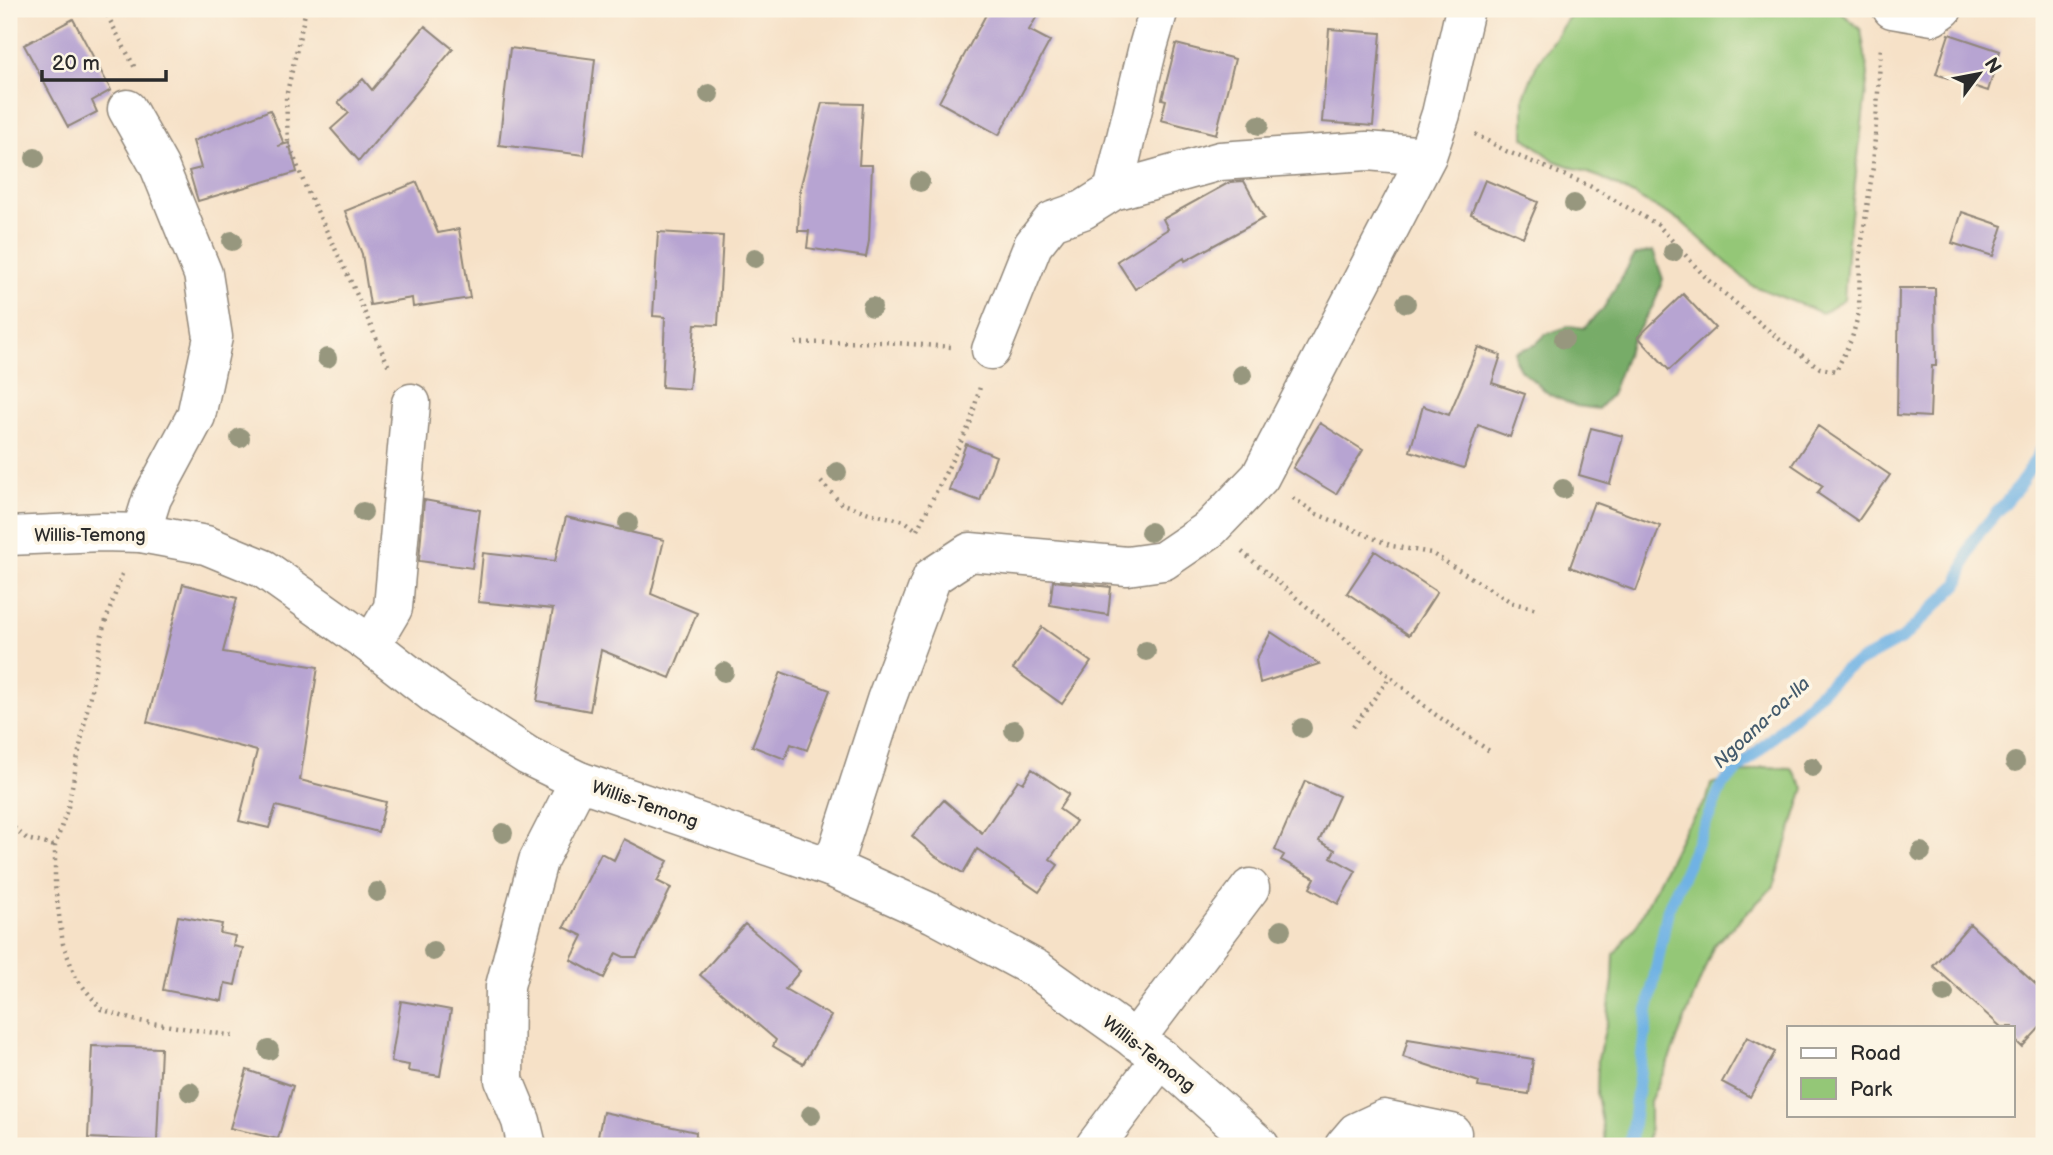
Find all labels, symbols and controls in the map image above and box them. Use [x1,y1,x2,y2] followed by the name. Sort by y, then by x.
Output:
[42,38,166,82] scale bar
[1944,38,2014,108] north arrow
[52,51,100,76] text: 20 m
[1979,54,2006,78] text: N
[34,525,146,546] street label: Willis-Temong
[1709,673,1815,774] water label: Ngoana-oa-lla
[589,776,701,833] street label: Willis-Temong
[1098,1012,1199,1097] street label: Willis-Temong
[1787,1026,2014,1116] legend
[1850,1041,1901,1066] text: Road
[1850,1077,1893,1102] text: Park

